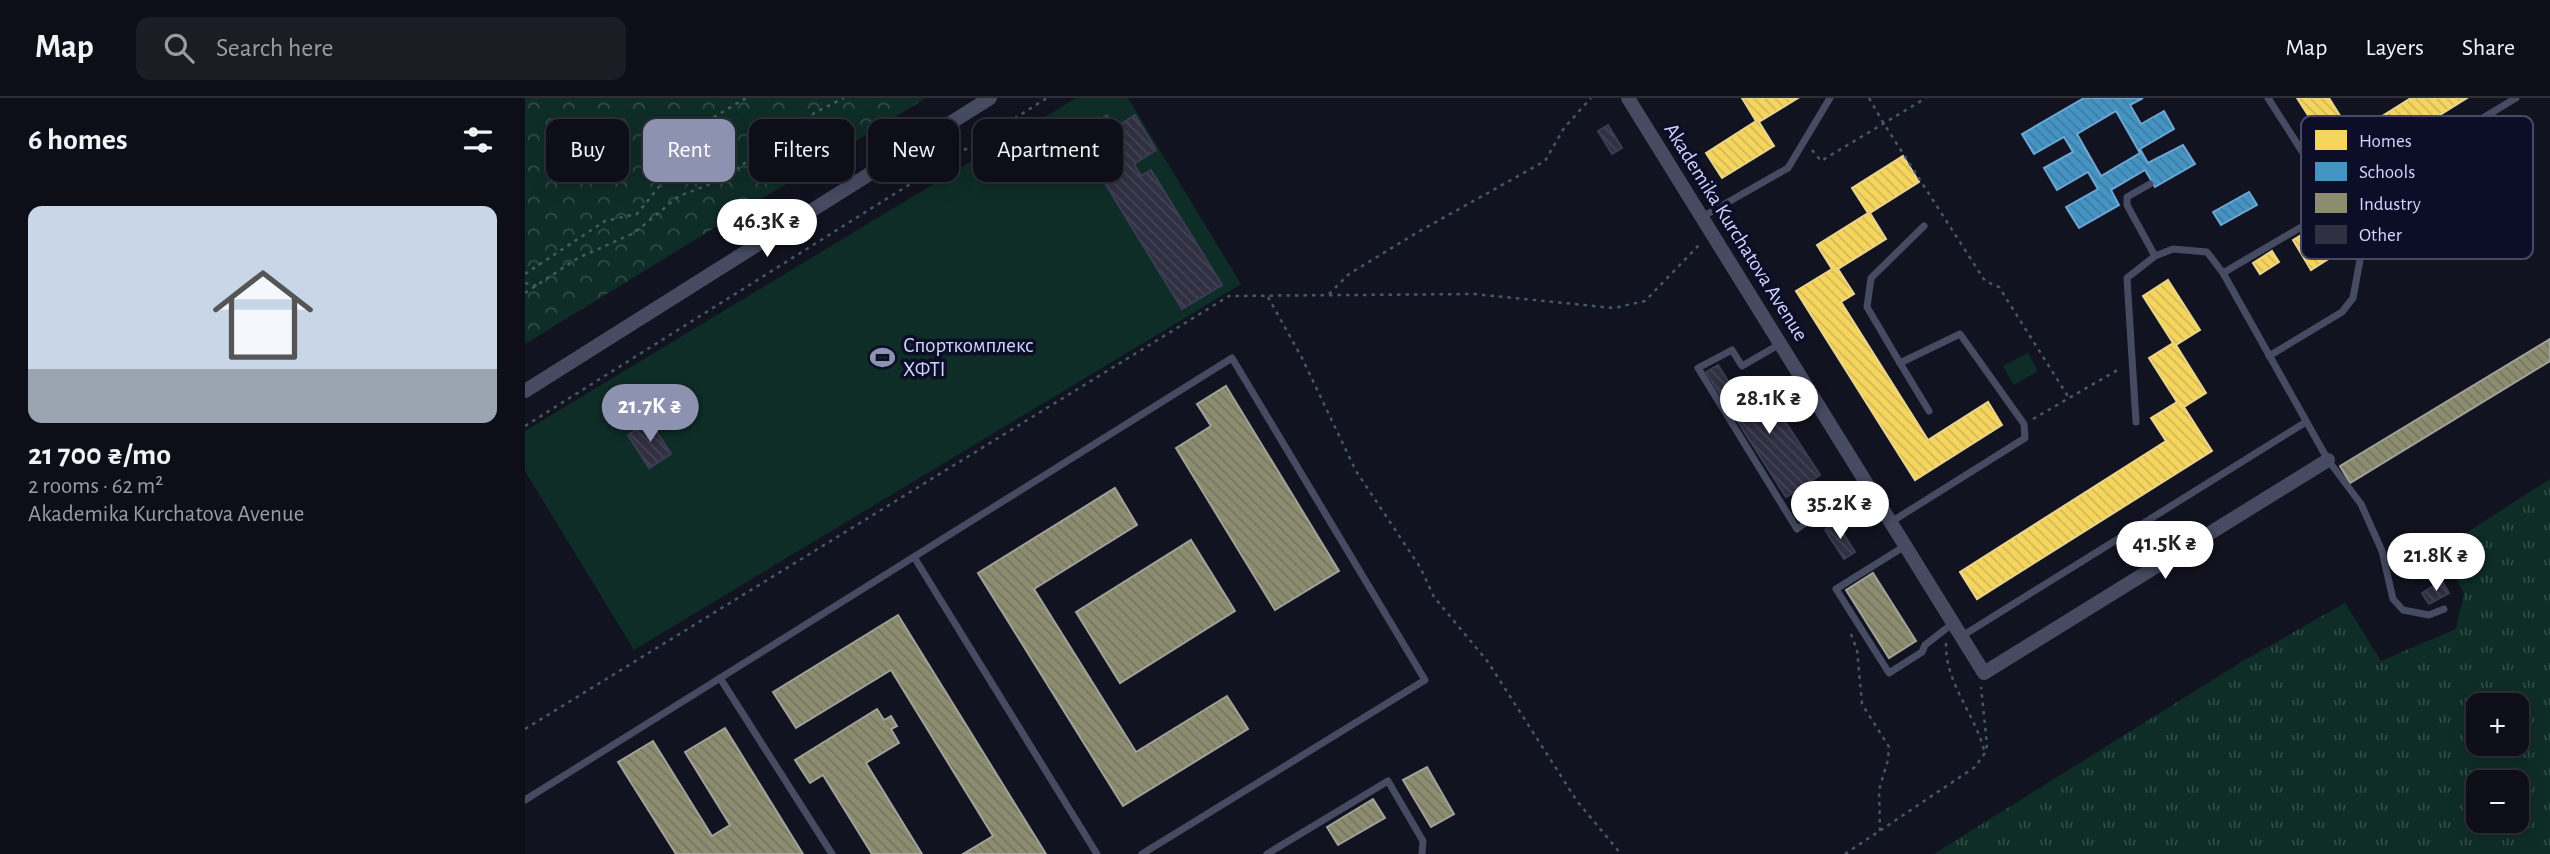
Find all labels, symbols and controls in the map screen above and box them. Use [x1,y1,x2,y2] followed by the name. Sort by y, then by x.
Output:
[136,17,626,80] search box
[160,29,198,67] icon: search
[35,31,94,64] text: Map
[216,35,334,61] text: Search here
[2285,36,2327,60] text: Map
[2365,36,2424,60] text: Layers
[2462,36,2515,60] text: Share
[2301,116,2533,259] legend
[546,119,629,182] chip: Buy
[643,119,735,182] chip: Rent
[749,119,854,182] chip: Filters
[868,119,959,182] chip: New
[973,119,1123,182] chip: Apartment
[1660,119,1812,345] street label: Akademika Kurchatova Avenue
[459,121,497,159] icon: filters
[28,125,128,155] text: 6 homes
[2359,132,2412,151] text: Homes
[2359,163,2415,182] text: Schools
[2359,195,2421,214] text: Industry
[702,200,832,259] pin: 46.3K ₴
[733,210,801,233] text: 46.3K ₴
[2359,226,2402,245] text: Other
[200,252,326,378] icon: home
[903,335,1034,380] place label: Спорткомплекс ХФТІ
[869,343,897,371] sports icon: Спорткомплекс ХФТІ
[1704,376,1834,436] pin: 28.1K ₴
[585,384,715,444] pin: 21.7K ₴
[1736,387,1802,410] text: 28.1K ₴
[618,395,682,418] text: 21.7K ₴
[28,440,171,470] text: 21 700 ₴/mo
[28,475,163,498] text: 2 rooms · 62 m²
[1775,482,1905,541] pin: 35.2K ₴
[1807,492,1873,515] text: 35.2K ₴
[28,503,304,526] text: Akademika Kurchatova Avenue
[2100,522,2230,581] pin: 41.5K ₴
[2132,532,2198,555] text: 41.5K ₴
[2371,533,2501,593] pin: 21.8K ₴
[2403,544,2469,567] text: 21.8K ₴
[2466,693,2529,833] map controls
[2466,693,2529,756] button: +
[2466,770,2529,833] button: −

